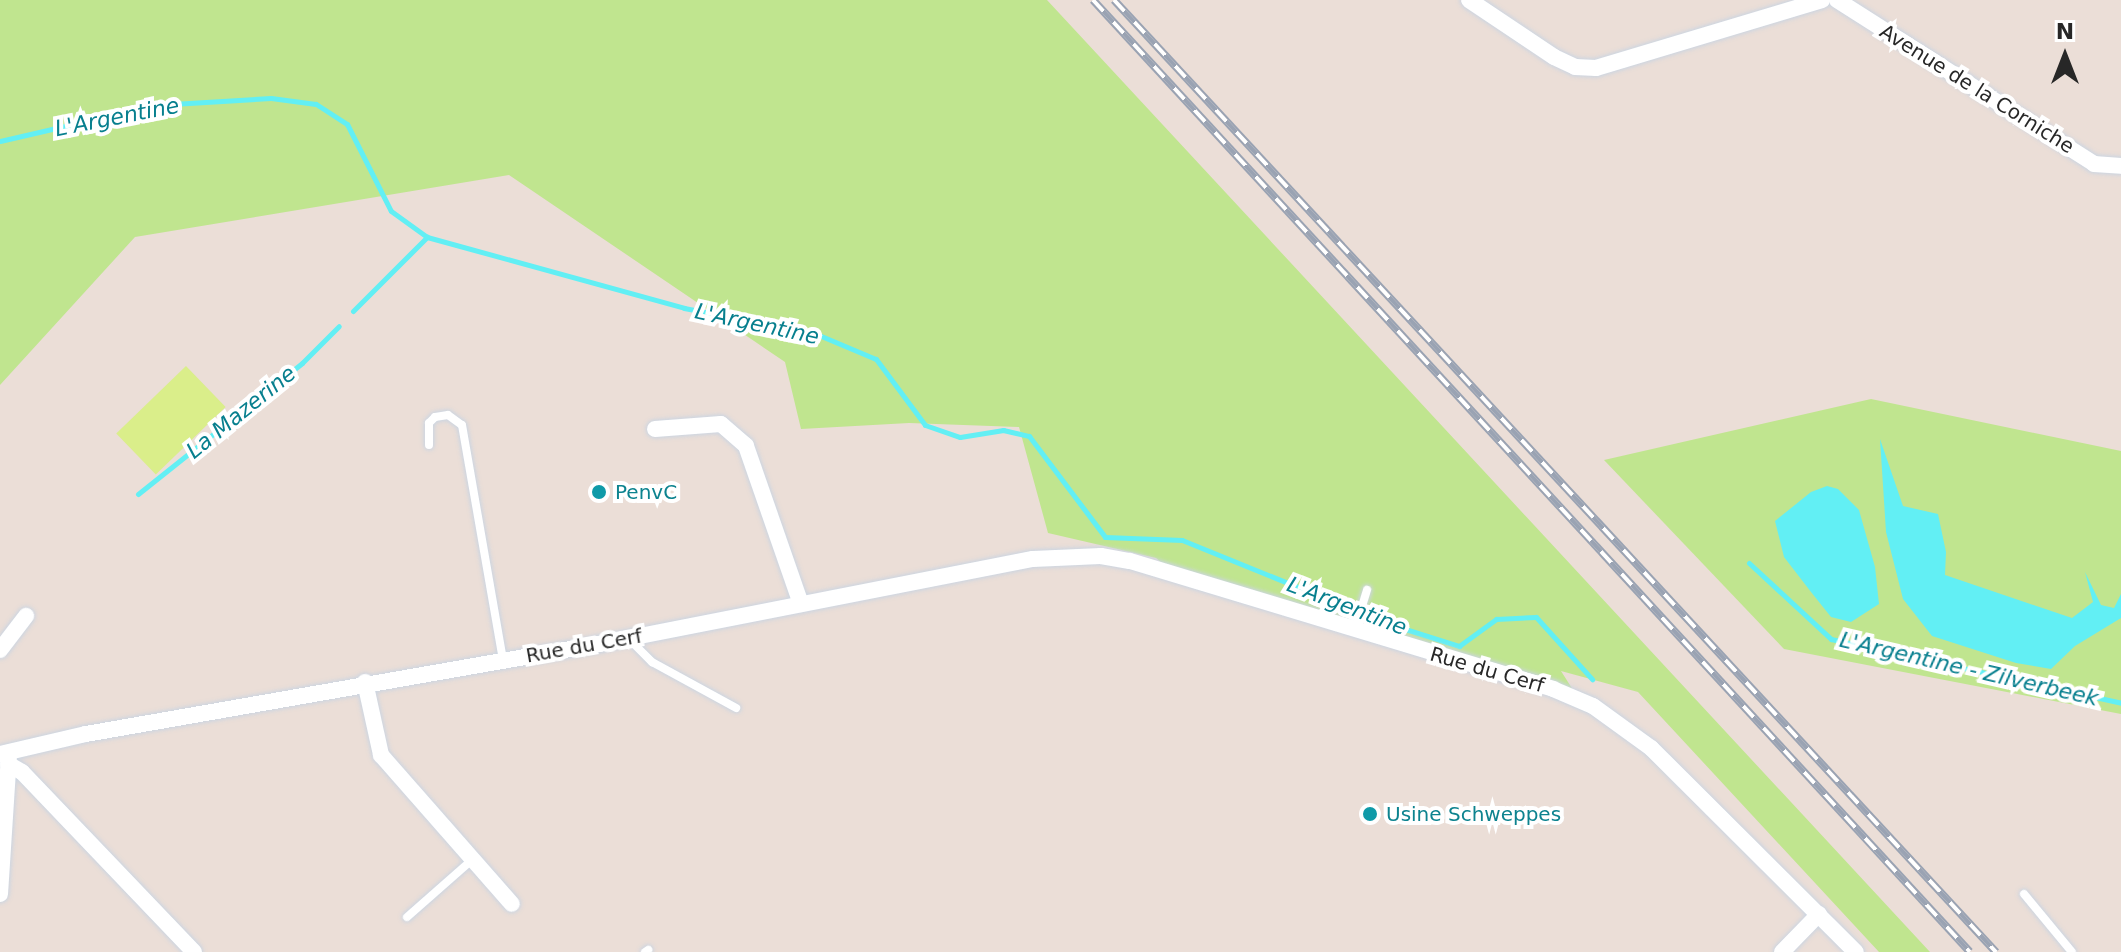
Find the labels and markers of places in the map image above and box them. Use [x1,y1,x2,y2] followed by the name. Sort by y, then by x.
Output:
[615,480,677,504] place label: PenvC
[590,483,608,501] marker: PenvC
[1386,802,1561,826] place label: Usine Schweppes
[1361,805,1379,823] marker: Usine Schweppes

